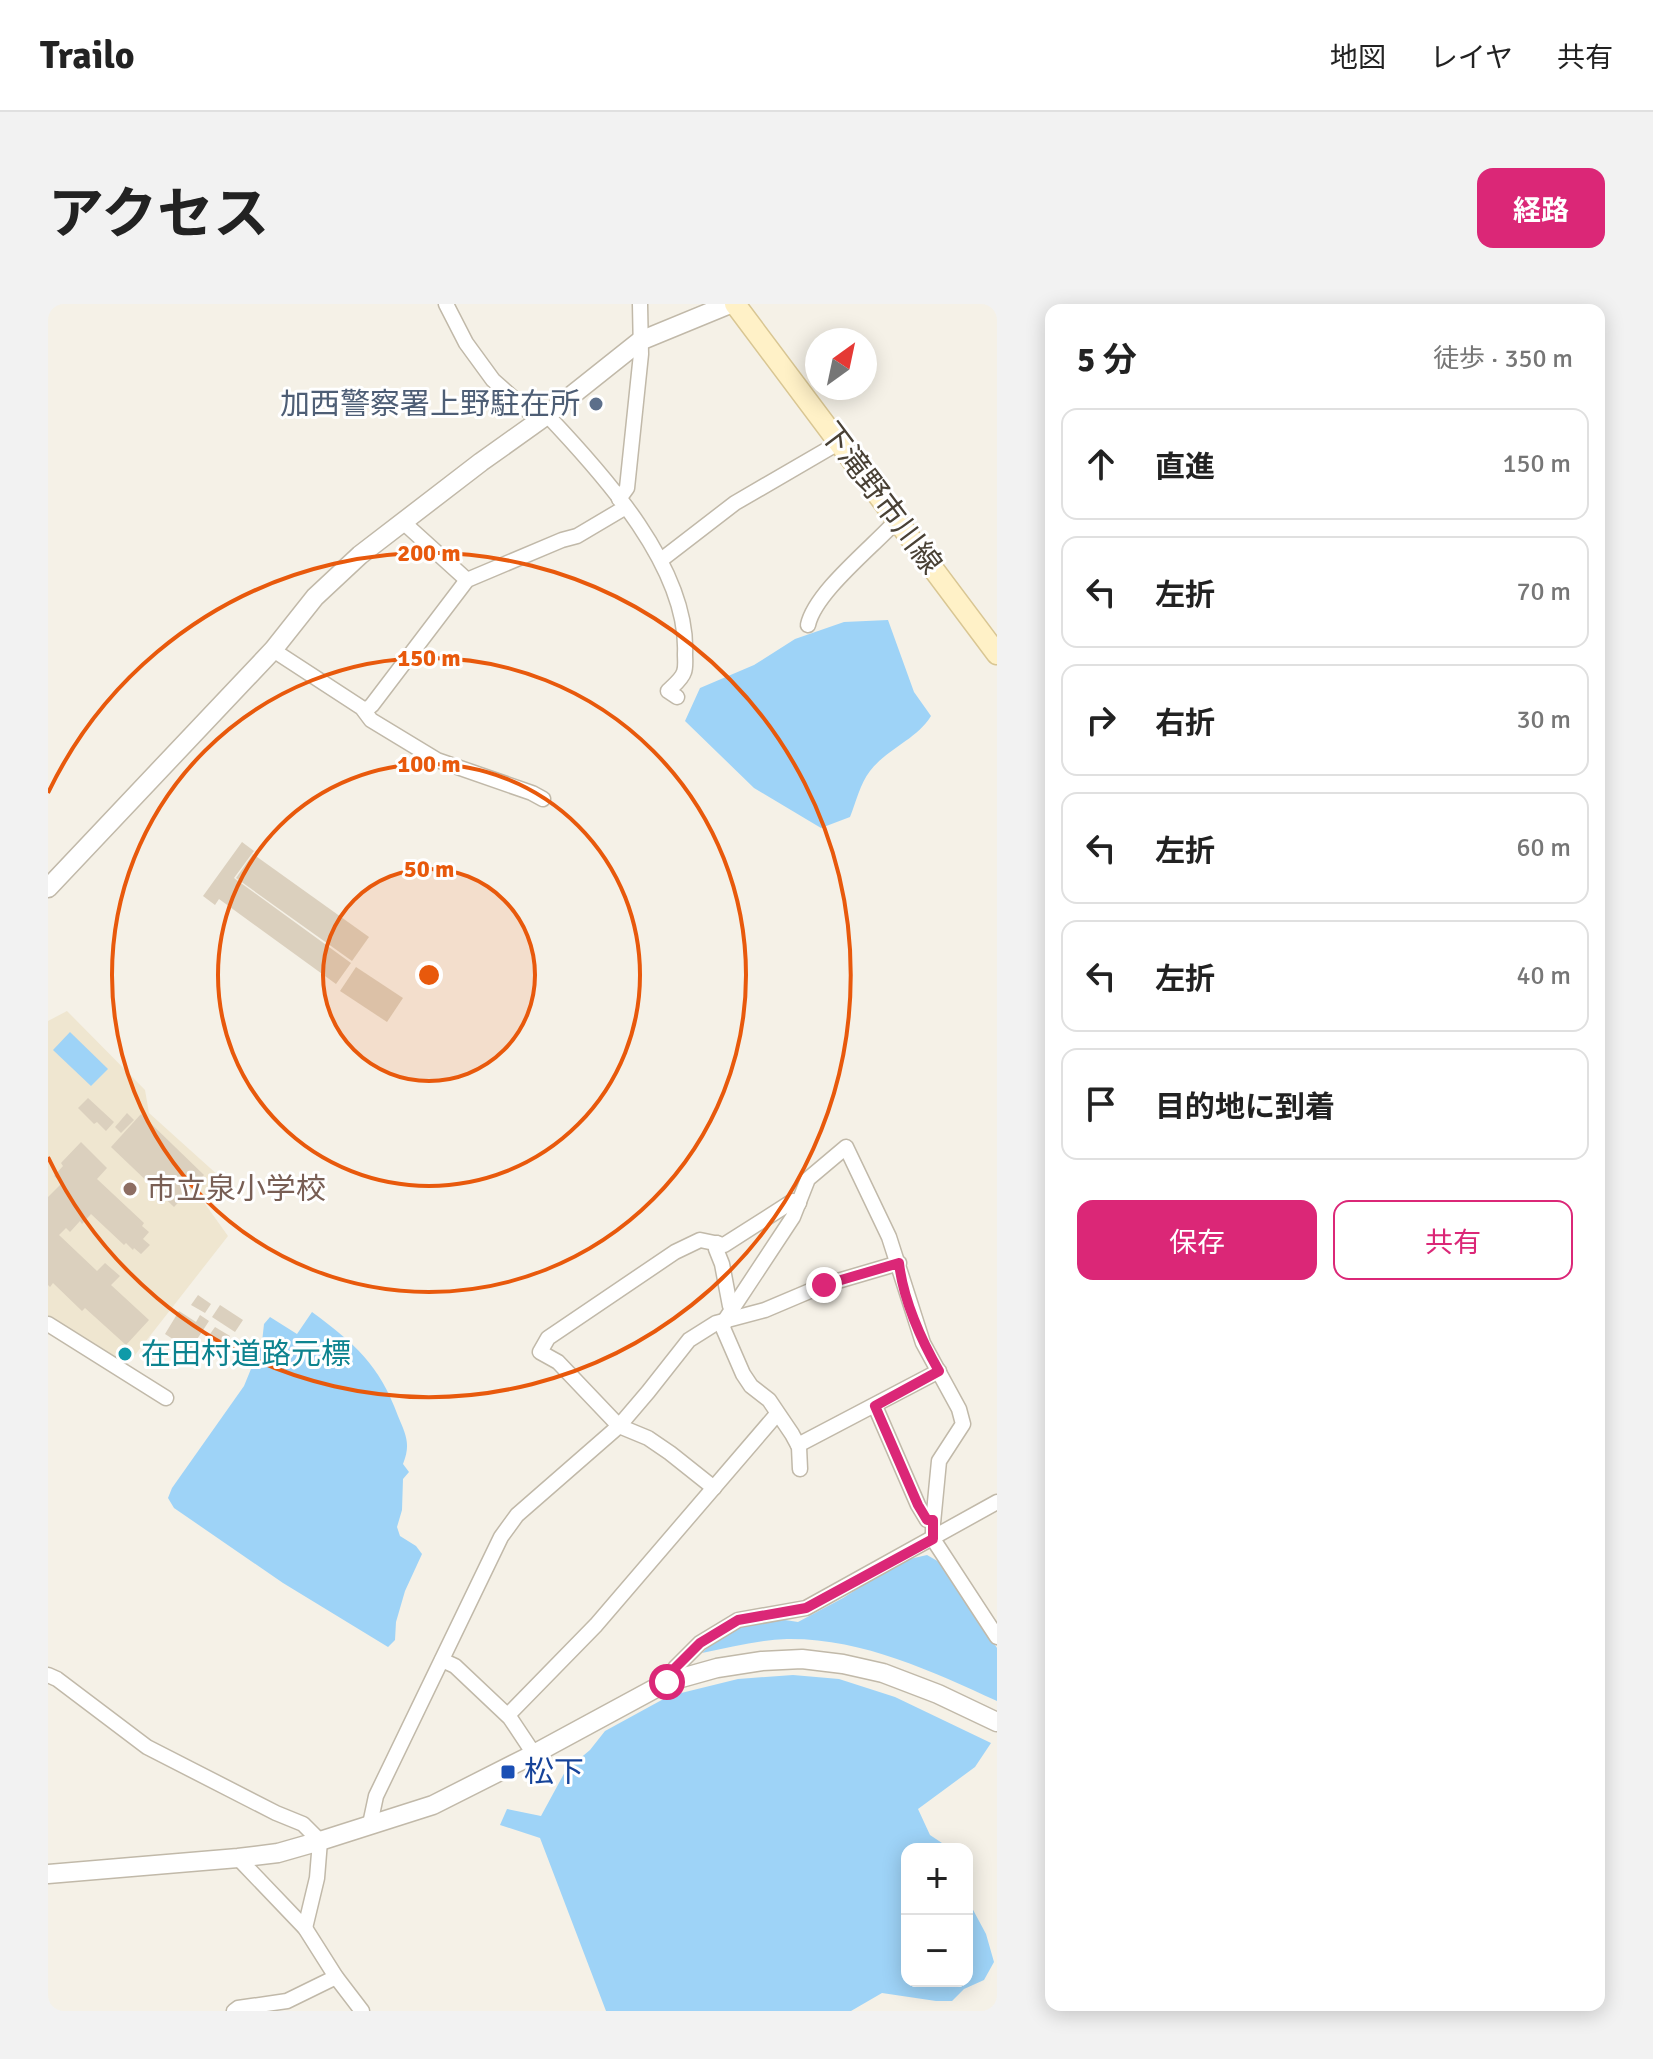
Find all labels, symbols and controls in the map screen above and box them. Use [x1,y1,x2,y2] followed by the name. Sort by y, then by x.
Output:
[40,32,135,79] text: Trailo
[1330,41,1386,75] text: 地図
[1430,41,1513,75] text: レイヤ
[1557,41,1613,75] text: 共有
[1477,168,1605,248] button: 経路
[48,180,269,249] text: アクセス
[805,328,877,400] north arrow
[1077,339,1137,381] text: 5 分
[1433,343,1573,375] text: 徒歩 · 350 m
[280,386,580,423] place label: 加西警察署上野駐在所
[587,395,605,413] marker: 加西警察署上野駐在所
[812,415,950,581] street label: 下滝野市川線
[1079,442,1123,486] icon: ahead
[1502,448,1571,480] text: 150 m
[1155,449,1215,486] text: 直進
[397,538,461,568] text: 200 m
[1079,570,1123,614] icon: left
[1516,576,1571,608] text: 70 m
[1155,577,1215,614] text: 左折
[397,643,461,673] text: 150 m
[1079,698,1123,742] icon: right
[1516,704,1571,736] text: 30 m
[1155,705,1215,742] text: 右折
[397,749,461,779] text: 100 m
[1079,826,1123,870] icon: left
[1516,832,1571,864] text: 60 m
[1155,833,1215,870] text: 左折
[404,854,454,884] text: 50 m
[1079,954,1123,998] icon: left
[1516,960,1571,992] text: 40 m
[415,961,443,989] centre of rings
[1155,961,1215,998] text: 左折
[1079,1082,1123,1126] icon: arrive
[1155,1089,1335,1126] text: 目的地に到着
[146,1171,326,1208] place label: 市立泉小学校
[121,1180,139,1198] marker: 市立泉小学校
[1077,1200,1317,1280] button: 保存
[1333,1200,1573,1280] button: 共有
[806,1267,842,1303] route end
[141,1336,351,1373] place label: 在田村道路元標
[116,1345,134,1363] marker: 在田村道路元標
[649,1664,685,1700] route start
[524,1754,584,1791] place label: 松下
[499,1763,517,1781] marker: 松下
[901,1843,973,1987] map controls
[901,1843,973,1915] button: +
[901,1915,973,1987] button: −

